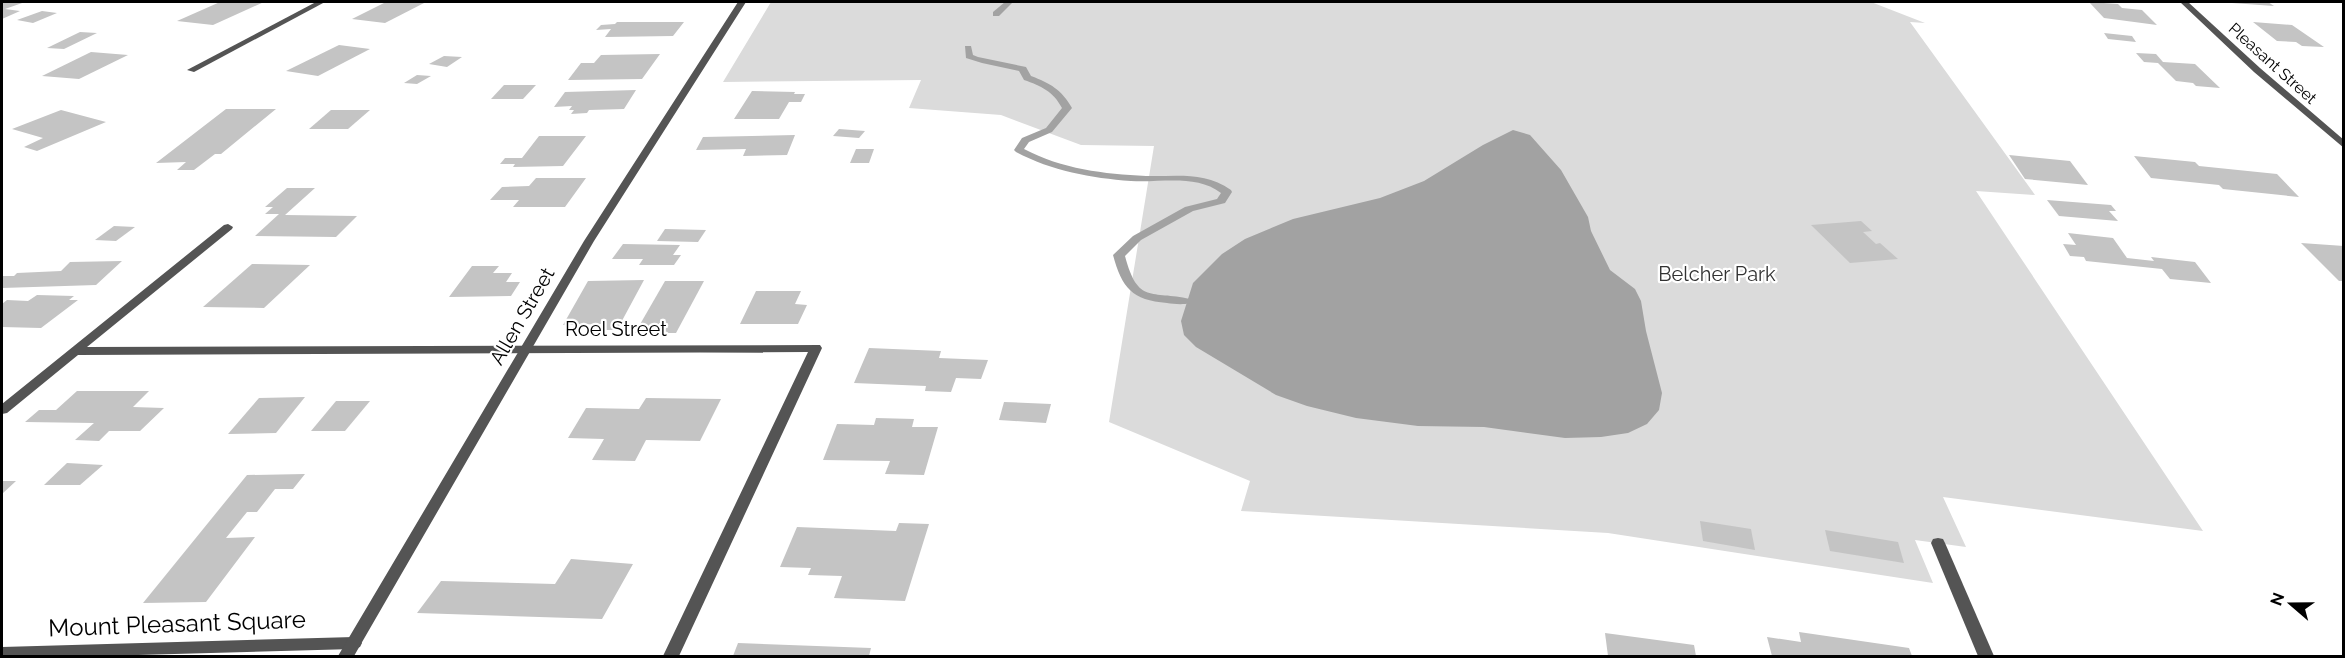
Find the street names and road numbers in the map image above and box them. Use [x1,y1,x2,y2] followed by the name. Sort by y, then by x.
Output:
[2225,19,2321,108] street label: Pleasant Street
[485,263,560,369] street label: Allen Street
[565,317,667,341] street label: Roel Street
[48,605,306,642] street label: Mount Pleasant Square

